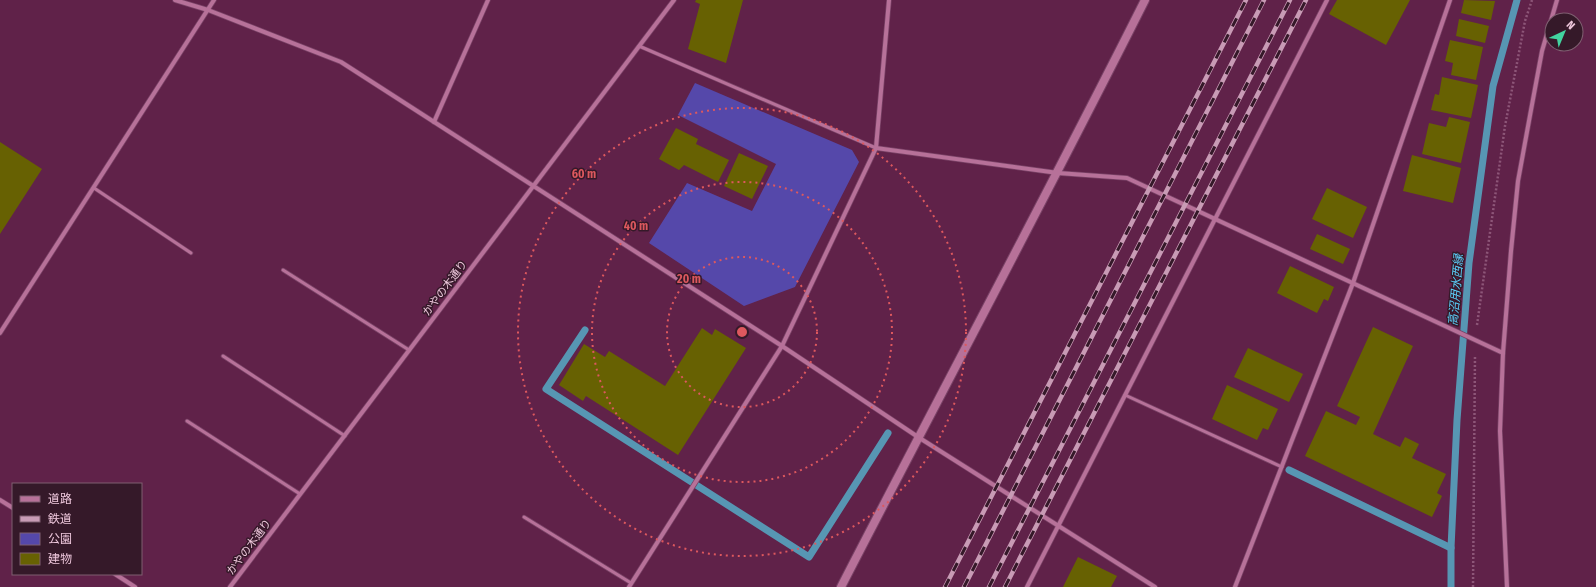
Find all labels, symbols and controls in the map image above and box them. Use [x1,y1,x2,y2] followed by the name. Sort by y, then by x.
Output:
[1544,12,1584,52] north arrow
[1564,18,1577,32] text: N
[572,167,596,181] text: 60 m
[624,219,648,233] text: 40 m
[1446,252,1466,326] water label: 高沼用水西縁
[420,258,470,318] street label: かやの木通り
[676,272,701,286] text: 20 m
[735,325,749,339] centre of rings
[12,483,142,575] legend
[48,492,72,506] text: 道路
[48,512,72,526] text: 鉄道
[224,517,274,577] street label: かやの木通り
[48,532,72,546] text: 公園
[48,552,72,566] text: 建物

